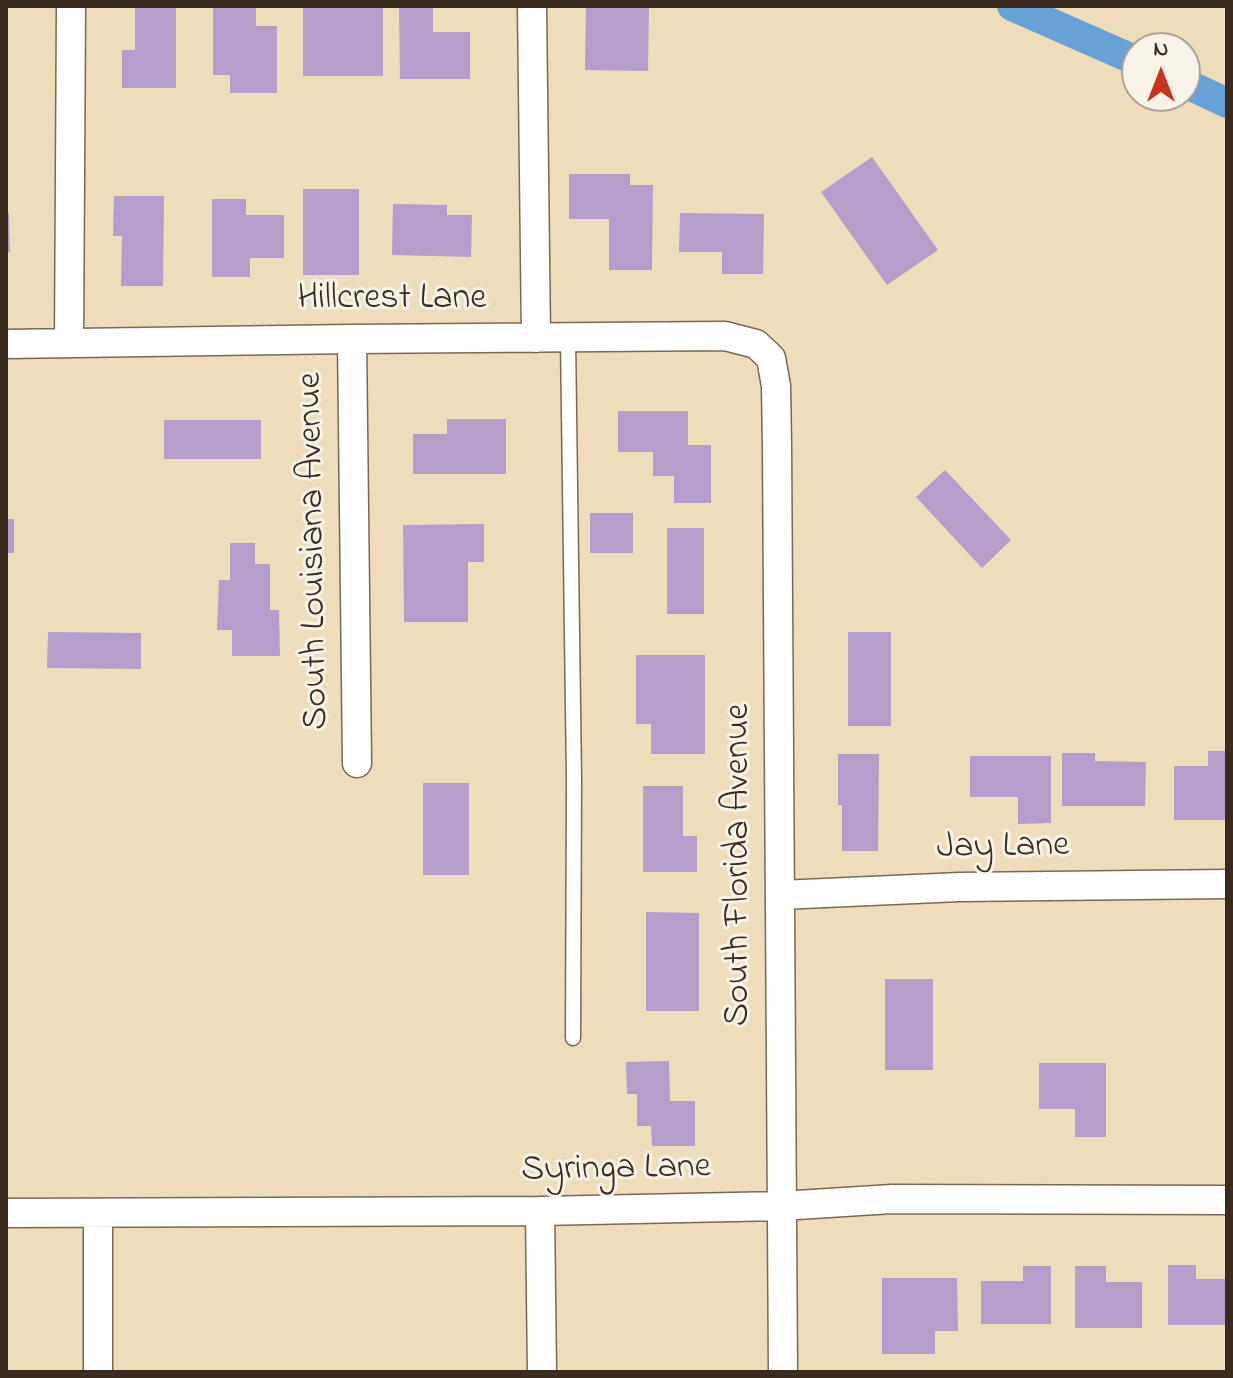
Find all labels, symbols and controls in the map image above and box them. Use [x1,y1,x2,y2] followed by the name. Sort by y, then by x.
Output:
[1121,32,1201,112] north arrow
[1154,34,1168,66] text: N
[298,279,486,323] street label: Hillcrest Lane
[291,372,341,730] street label: South Louisiana Avenue
[719,704,763,1026] street label: South Florida Avenue
[936,826,1070,872] street label: Jay Lane
[521,1148,711,1194] street label: Syringa Lane

